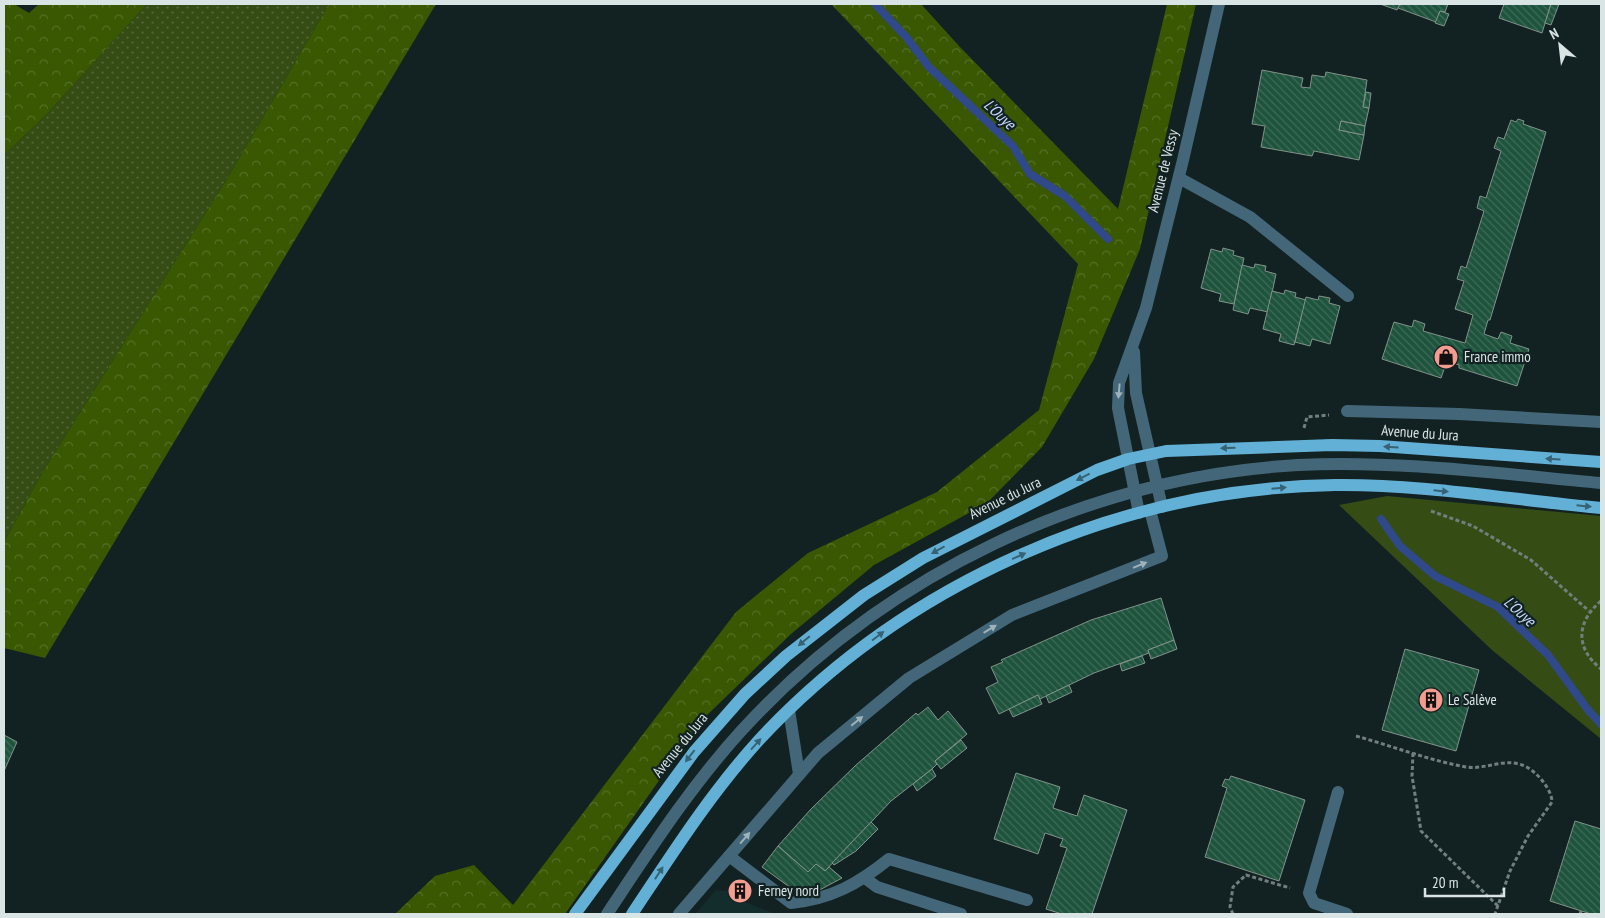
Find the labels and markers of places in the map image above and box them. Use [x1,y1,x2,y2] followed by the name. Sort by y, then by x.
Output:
[1433,344,1459,370] shop icon: France immo
[1464,347,1531,366] place label: France immo
[1418,687,1444,713] building icon: Le Salève
[1448,690,1497,709] place label: Le Salève
[727,878,753,904] building icon: Ferney nord
[758,881,819,900] place label: Ferney nord

